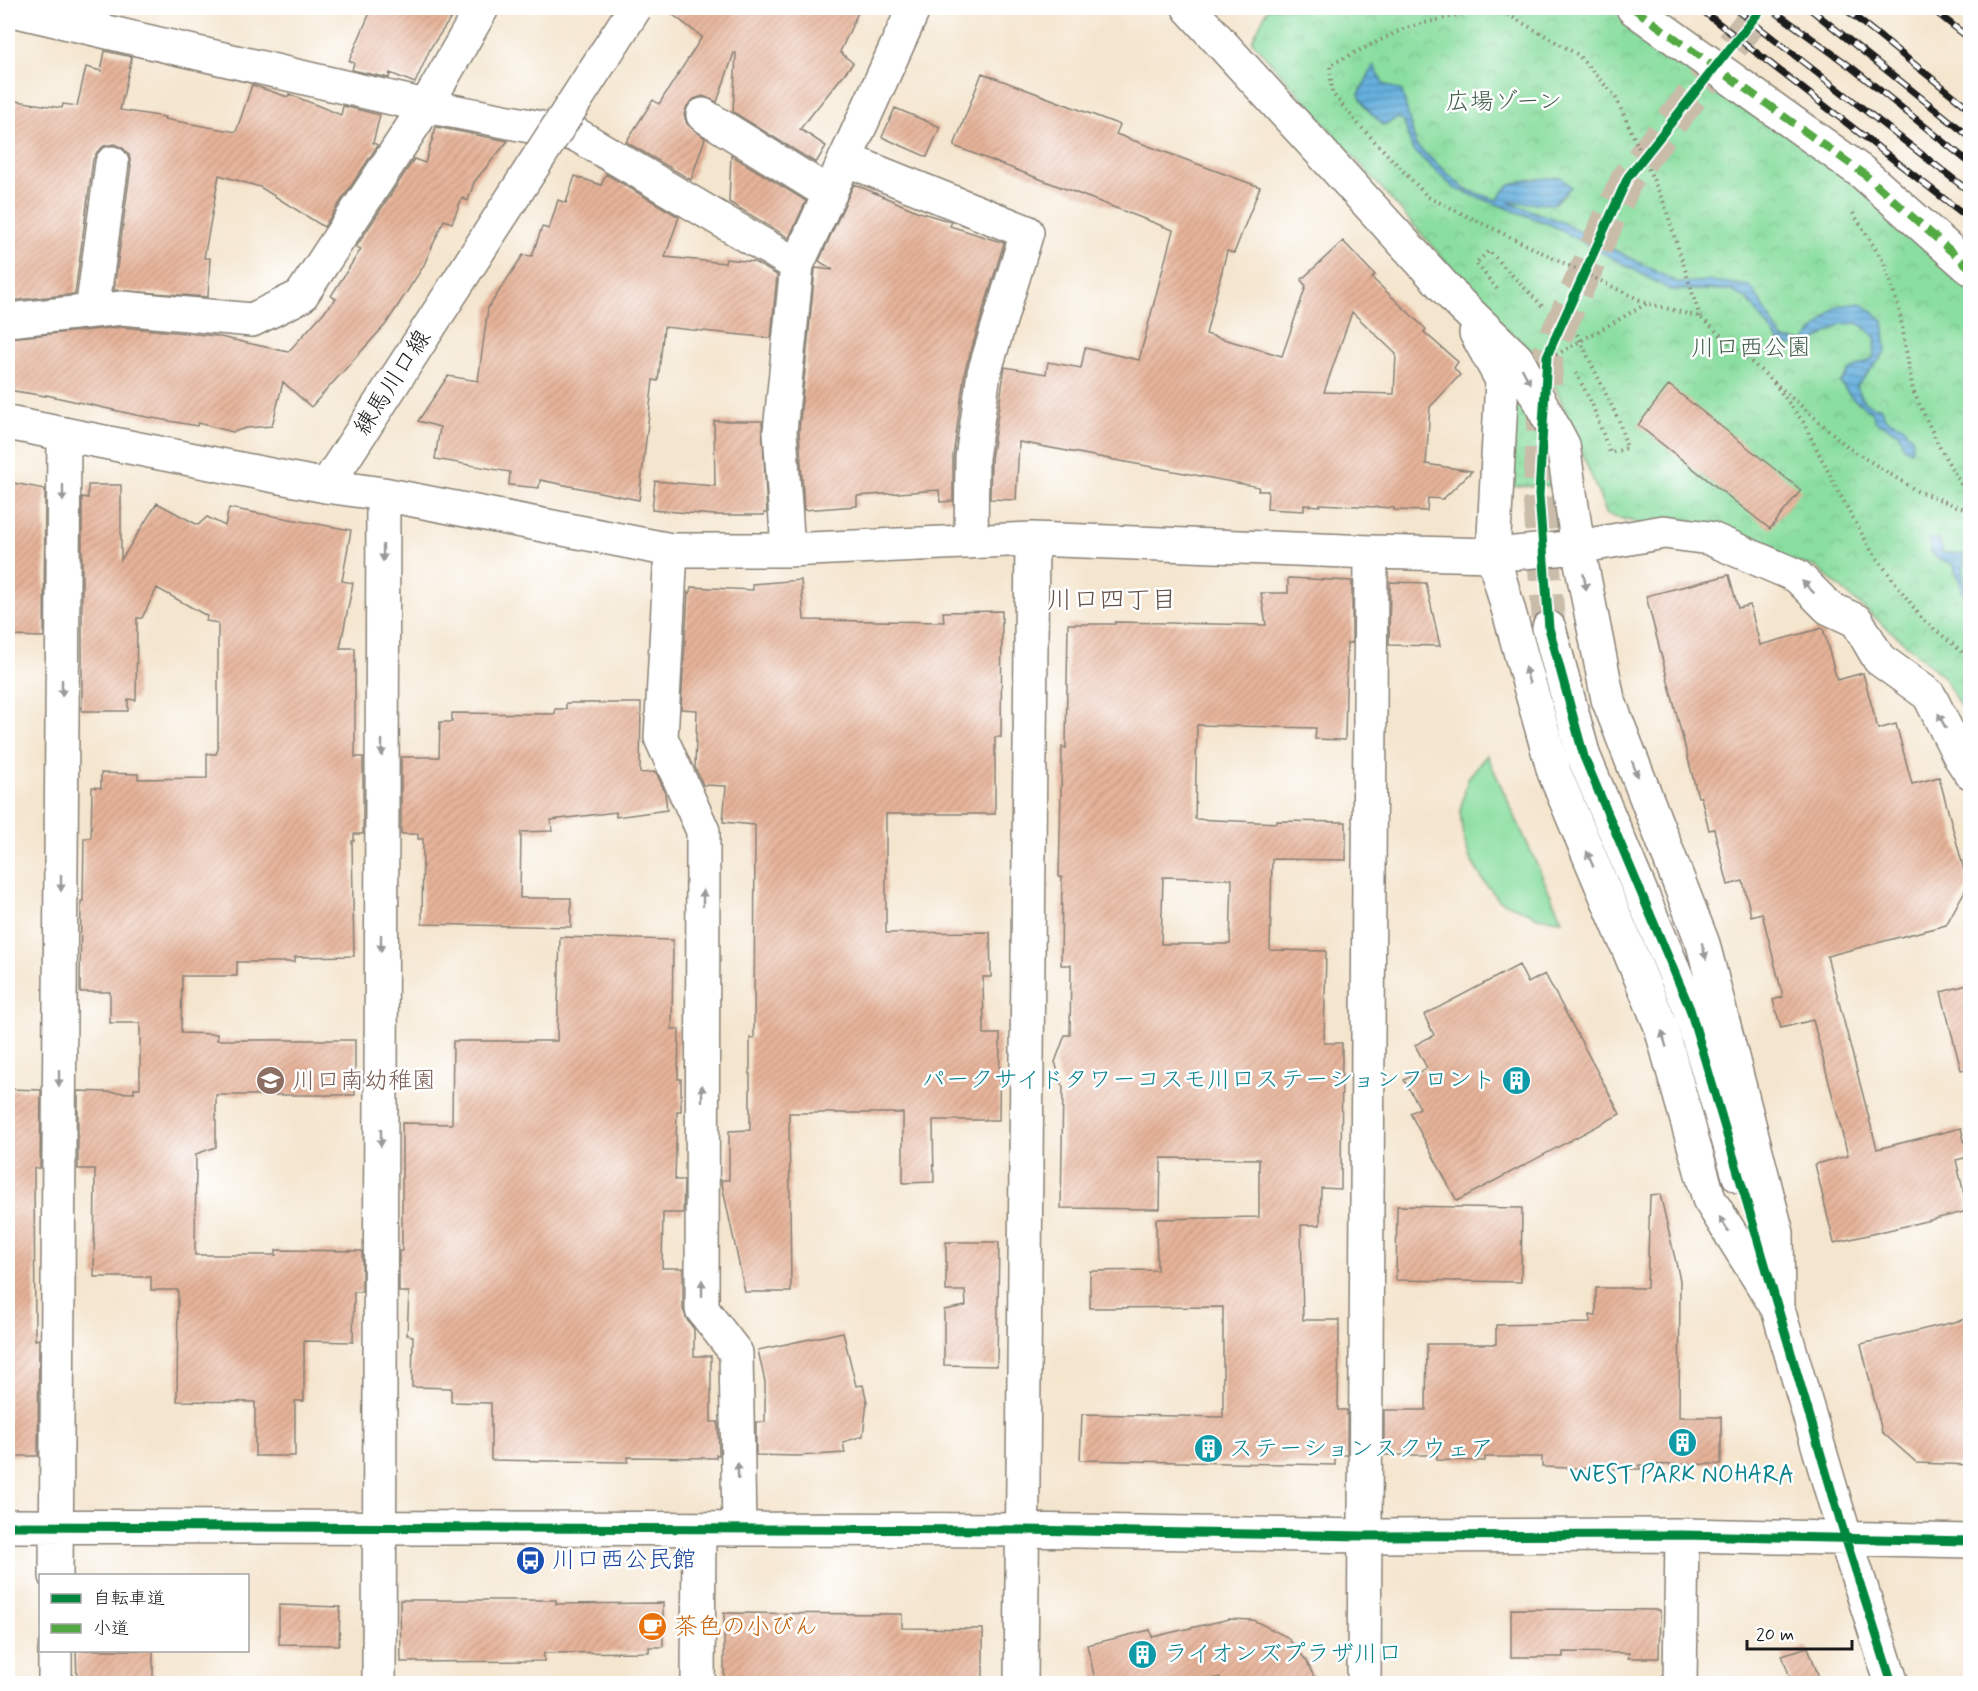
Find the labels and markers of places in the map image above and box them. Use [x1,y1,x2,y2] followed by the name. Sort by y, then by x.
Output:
[1501,1064,1533,1096] building icon: パークサイドタワーコスモ川口ステーションフロント
[255,1065,287,1097] school or university icon: 川口南幼稚園
[921,1065,1496,1096] place label: パークサイドタワーコスモ川口ステーションフロント
[292,1066,436,1097] place label: 川口南幼稚園
[1666,1426,1698,1458] building icon: WEST PARK NOHARA
[1192,1433,1224,1465] building icon: ステーションスクウェア
[1229,1434,1494,1465] place label: ステーションスクウェア
[1570,1460,1794,1491] place label: WEST PARK NOHARA
[515,1544,547,1576] bus stop icon: 川口西公民館
[552,1545,696,1576] place label: 川口西公民館
[637,1611,669,1643] cafe icon: 茶色の小びん
[674,1612,818,1643] place label: 茶色の小びん
[1127,1638,1159,1670] building icon: ライオンズプラザ川口
[1164,1639,1402,1670] place label: ライオンズプラザ川口

